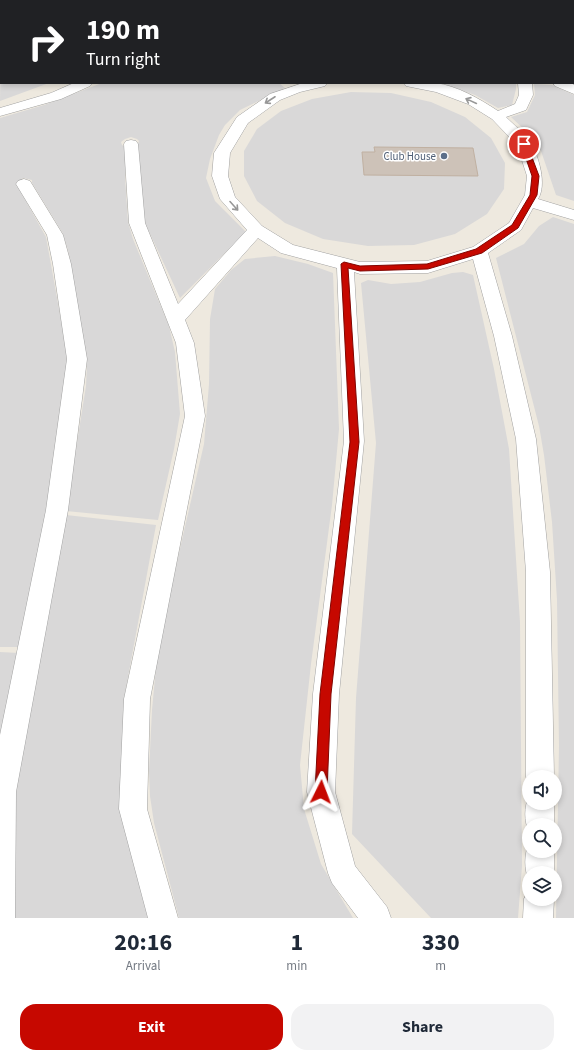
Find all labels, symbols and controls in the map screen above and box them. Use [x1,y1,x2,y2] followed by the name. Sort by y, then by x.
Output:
[86,10,160,50] text: 190 m
[20,16,72,68] icon: right
[86,47,160,72] text: Turn right
[465,96,477,104] one-way arrow
[264,97,276,105] one-way arrow
[507,127,541,161] pin
[513,133,535,155] icon: arrive
[383,149,437,164] place label: Club House
[439,151,449,161] marker: Club House
[229,201,239,211] one-way arrow
[522,770,562,906] map controls
[522,770,562,810] button: sound
[300,771,342,813] position arrow
[522,818,562,858] button: search
[522,866,562,906] button: layers
[114,925,172,960] text: 20:16
[291,925,303,960] text: 1
[422,925,460,960] text: 330
[126,957,161,975] text: Arrival
[286,957,307,975] text: min
[435,957,446,975] text: m
[20,1004,283,1050] button: Exit
[291,1004,554,1050] button: Share

